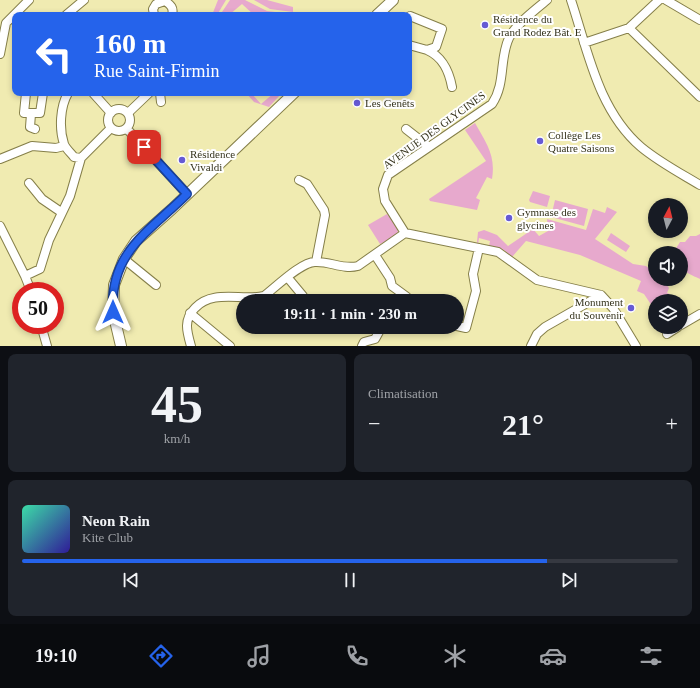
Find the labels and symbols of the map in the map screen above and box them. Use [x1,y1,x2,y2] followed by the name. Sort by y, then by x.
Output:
[493,13,582,38] place label: Résidence du Grand Rodez Bât. E
[480,20,490,30] marker: Résidence du Grand Rodez Bât. E
[381,89,487,171] street label: AVENUE DES GLYCINES
[365,97,414,109] place label: Les Genêts
[352,98,362,108] marker: Les Genêts
[548,129,614,154] place label: Collège Les Quatre Saisons
[127,130,161,164] pin
[535,136,545,146] marker: Collège Les Quatre Saisons
[190,148,235,173] place label: Résidence Vivaldi
[177,155,187,165] marker: Résidence Vivaldi
[648,198,688,238] north arrow
[517,206,576,231] place label: Gymnase des glycines
[504,213,514,223] marker: Gymnase des glycines
[12,282,64,334] speed limit sign: 50
[92,291,134,333] position arrow
[570,296,623,321] place label: Monument du Souvenir
[626,303,636,313] marker: Monument du Souvenir

